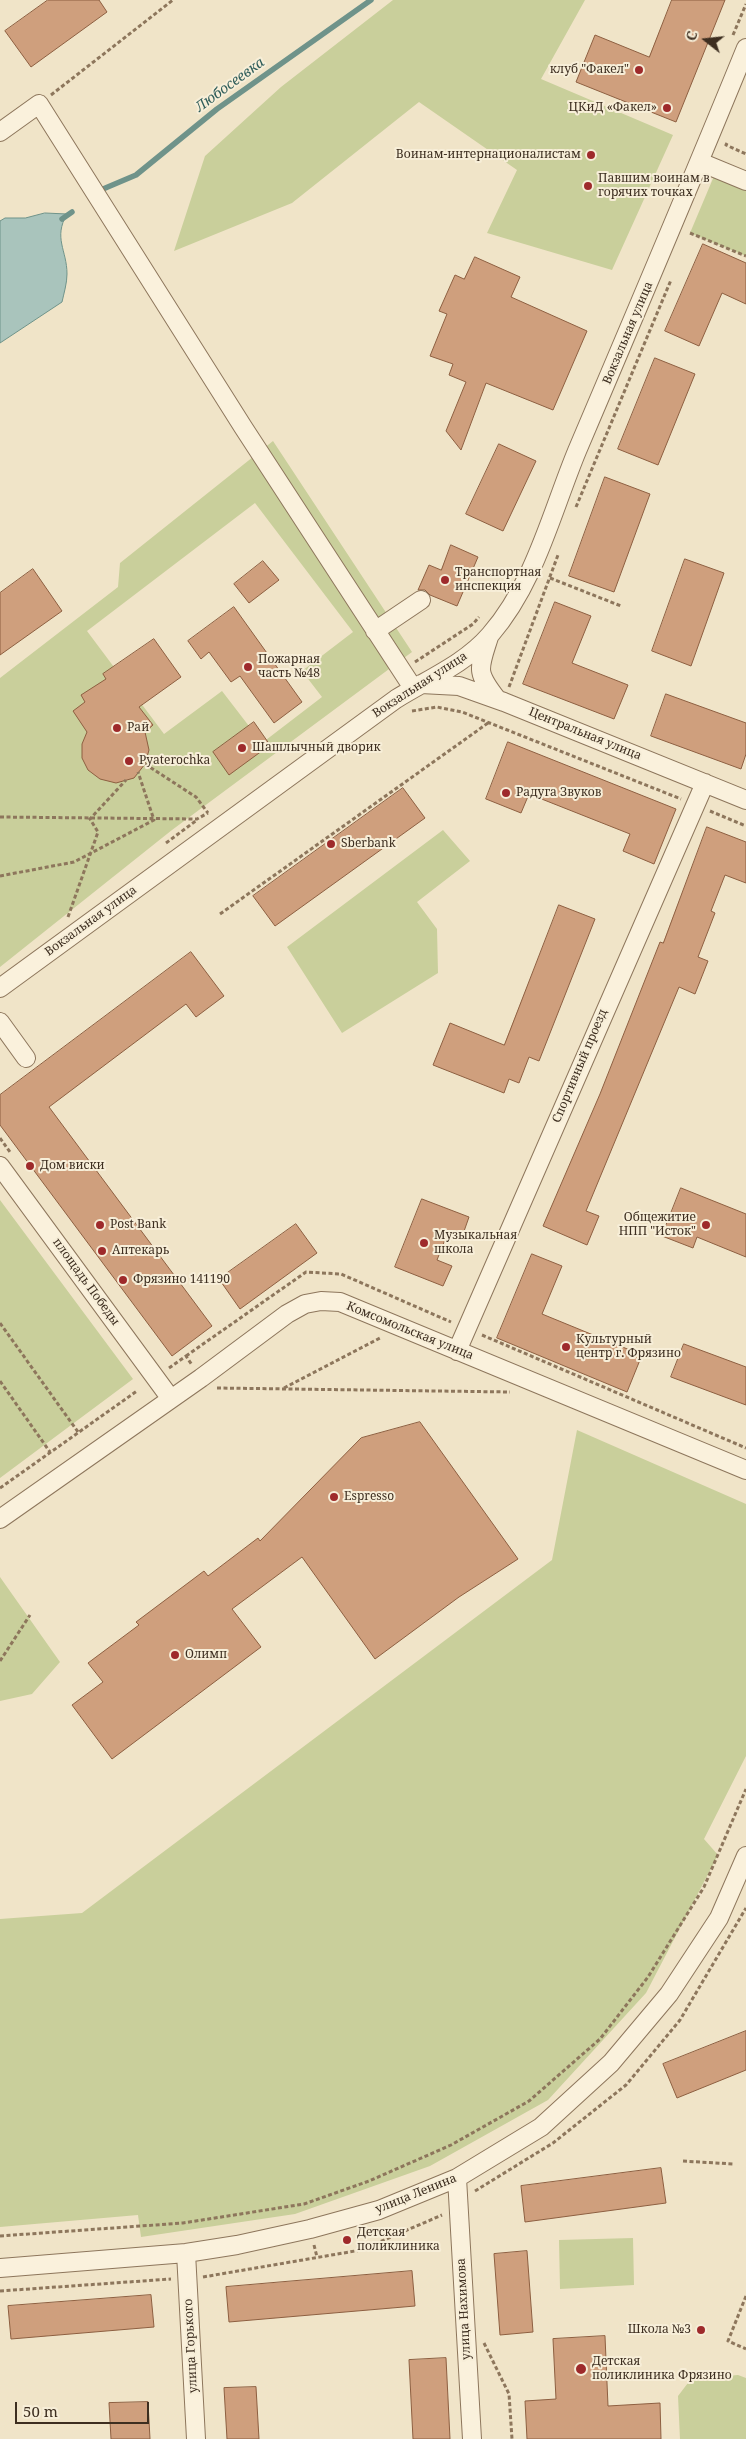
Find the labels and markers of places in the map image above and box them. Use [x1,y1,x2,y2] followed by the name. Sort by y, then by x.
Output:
[550,63,629,77] place label: клуб "Факел"
[633,64,645,76] marker: клуб "Факел"
[569,101,657,115] place label: ЦКиД «Факел»
[661,102,673,114] marker: ЦКиД «Факел»
[396,148,581,162] place label: Воинам-интернационалистам
[585,149,597,161] marker: Воинам-интернационалистам
[598,172,710,200] place label: Павшим воинам в горячих точках
[582,180,594,192] marker: Павшим воинам в горячих точках
[455,566,541,594] place label: Транспортная инспекция
[439,574,451,586] marker: Транспортная инспекция
[258,653,320,681] place label: Пожарная часть №48
[242,661,254,673] marker: Пожарная часть №48
[127,721,149,735] place label: Рай
[111,722,123,734] marker: Рай
[252,741,381,755] place label: Шашлычный дворик
[236,742,248,754] marker: Шашлычный дворик
[139,754,210,768] place label: Pyaterochka
[123,755,135,767] marker: Pyaterochka
[516,786,601,800] place label: Радуга Звуков
[500,787,512,799] marker: Радуга Звуков
[341,837,396,851] place label: Sberbank
[325,838,337,850] marker: Sberbank
[40,1159,105,1173] place label: Дом виски
[24,1160,36,1172] marker: Дом виски
[619,1211,696,1239] place label: Общежитие НПП "Исток"
[110,1218,166,1232] place label: Post Bank
[94,1219,106,1231] marker: Post Bank
[700,1219,712,1231] marker: Общежитие НПП "Исток"
[434,1229,517,1257] place label: Музыкальная школа
[418,1237,430,1249] marker: Музыкальная школа
[112,1244,169,1258] place label: Аптекарь
[96,1245,108,1257] marker: Аптекарь
[133,1273,230,1287] place label: Фрязино 141190
[117,1274,129,1286] marker: Фрязино 141190
[576,1333,681,1361] place label: Культурный центр г. Фрязино
[560,1341,572,1353] marker: Культурный центр г. Фрязино
[344,1490,394,1504] place label: Espresso
[328,1491,340,1503] marker: Espresso
[185,1648,227,1662] place label: Олимп
[169,1649,181,1661] marker: Олимп
[357,2226,440,2254] place label: Детская поликлиника
[341,2234,353,2246] marker: Детская поликлиника
[628,2323,691,2337] place label: Школа №3
[695,2324,707,2336] marker: Школа №3
[592,2355,732,2383] place label: Детская поликлиника Фрязино
[574,2362,588,2376] marker: Детская поликлиника Фрязино

